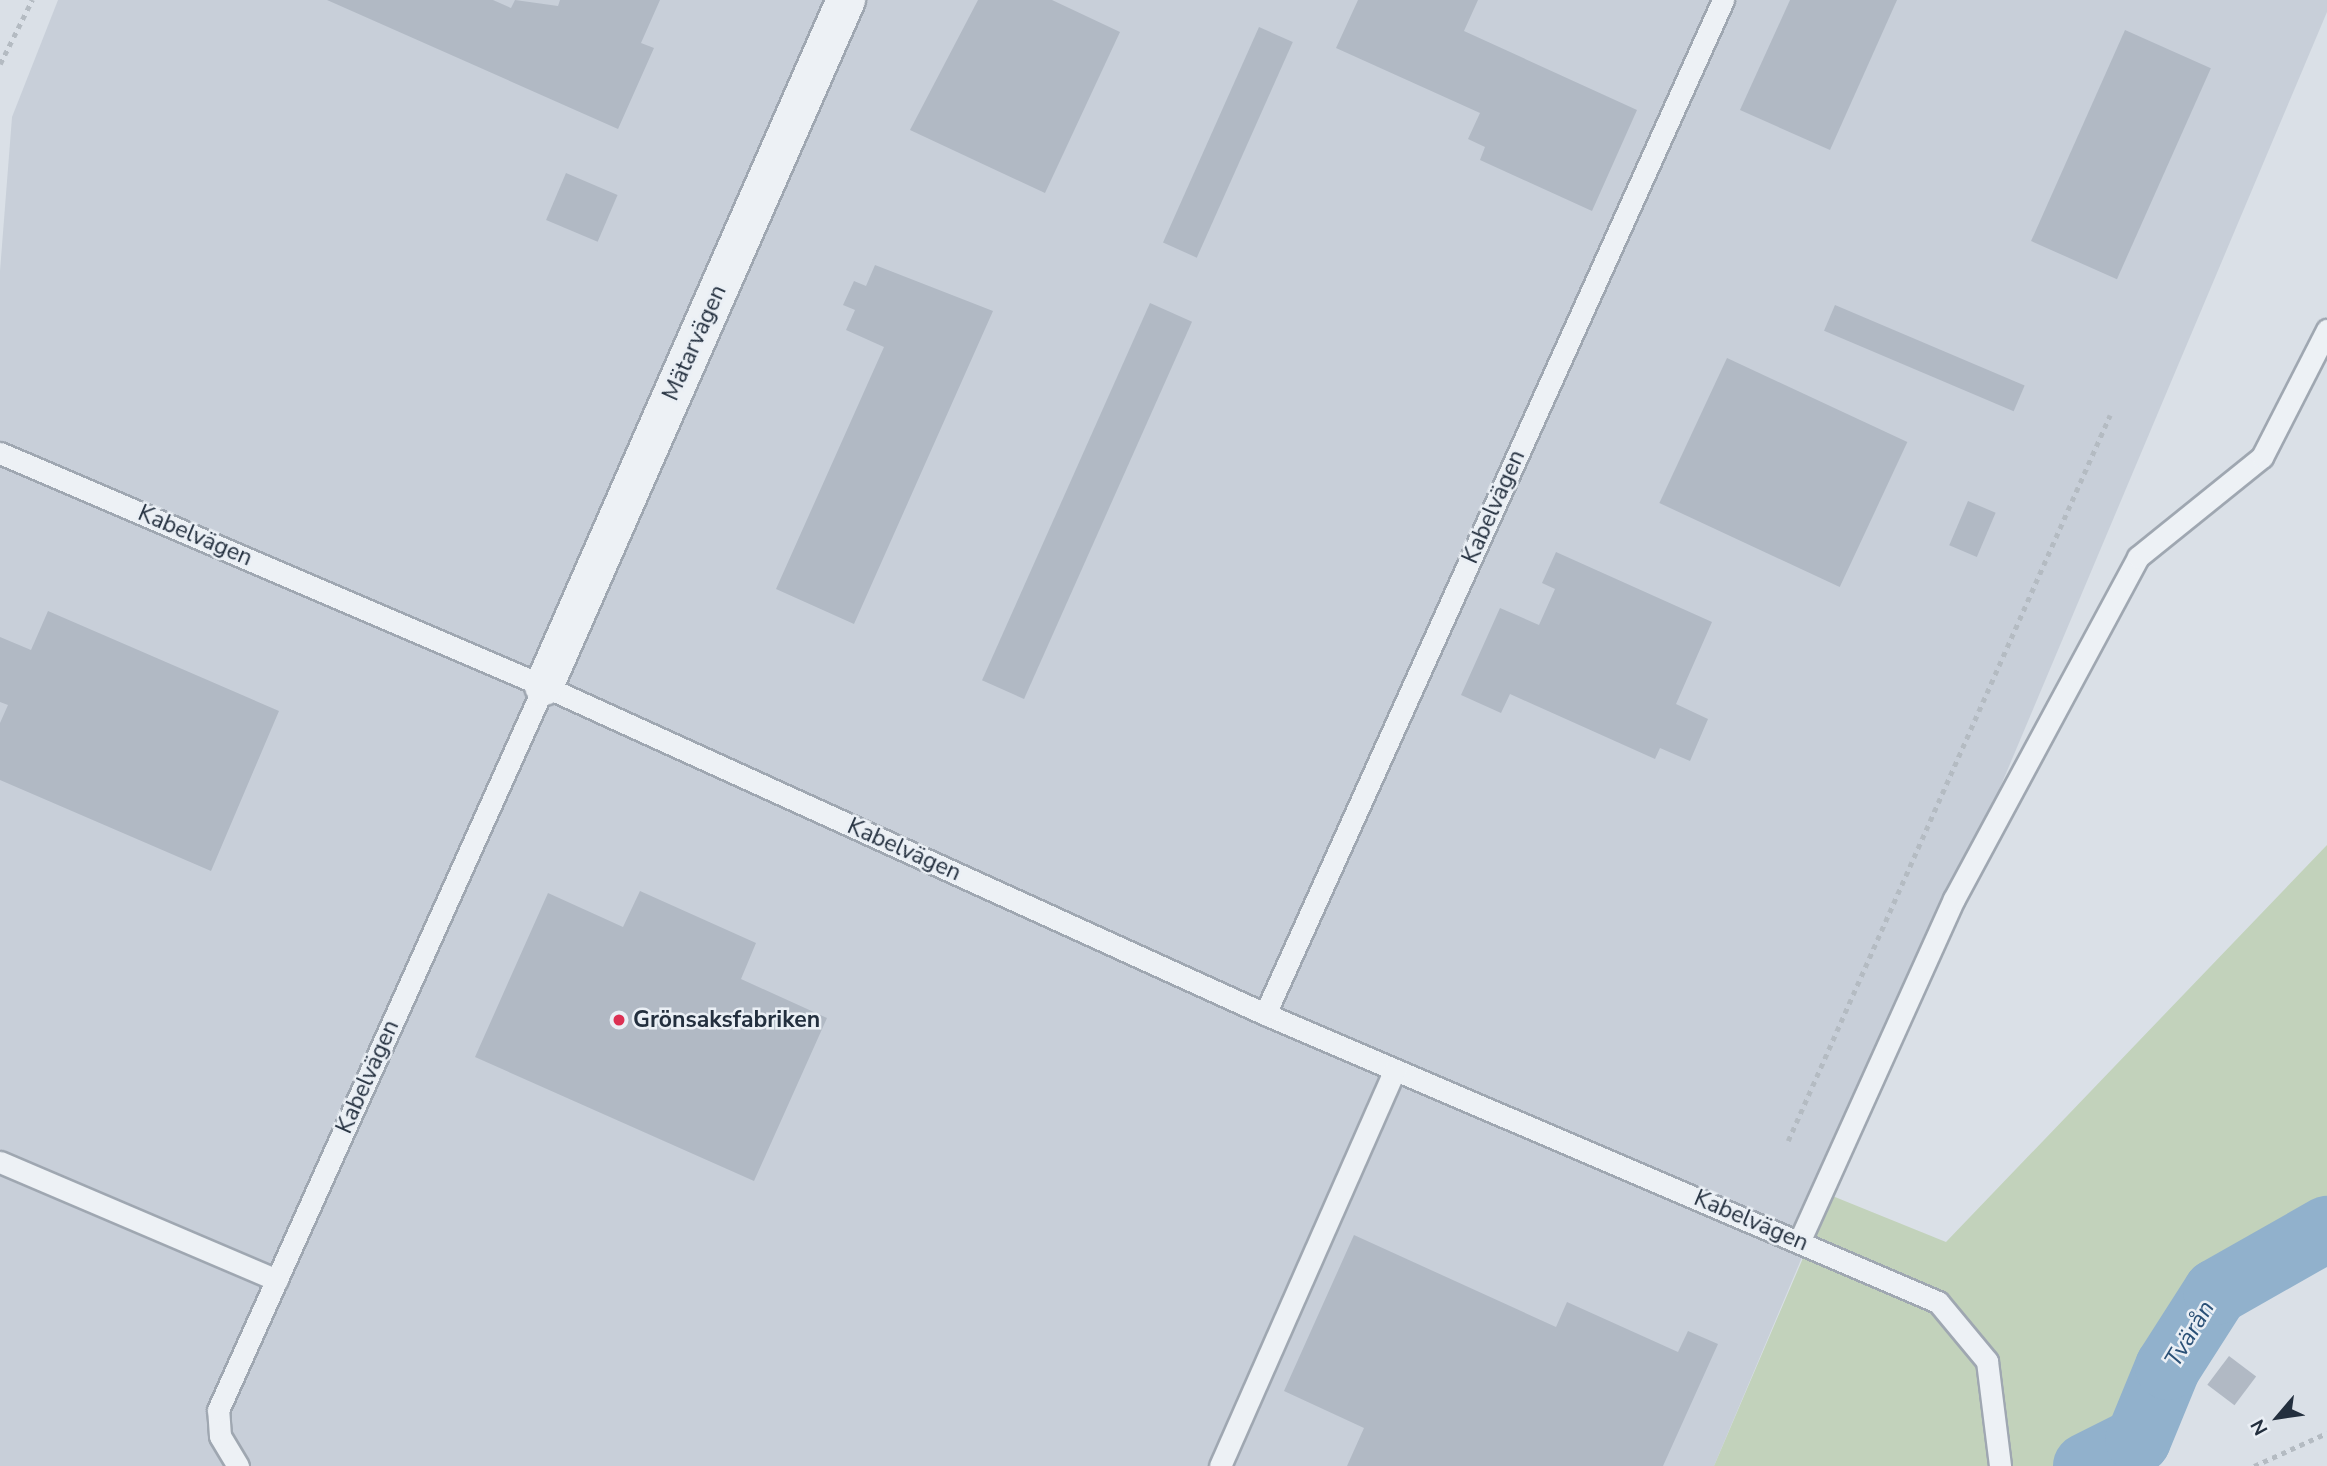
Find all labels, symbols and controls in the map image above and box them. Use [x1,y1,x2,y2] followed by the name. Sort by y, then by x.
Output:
[657,281,733,405] street label: Mätarvägen
[1457,446,1531,568] street label: Kabelvägen
[134,500,256,572] street label: Kabelvägen
[843,813,965,887] street label: Kabelvägen
[633,1006,820,1034] place label: Grönsaksfabriken
[611,1012,627,1028] marker: Grönsaksfabriken
[331,1016,405,1138] street label: Kabelvägen
[1690,1185,1812,1257] street label: Kabelvägen
[2159,1295,2221,1373] water label: Tvärån
[2243,1382,2313,1452] north arrow
[2245,1415,2274,1440] text: N

